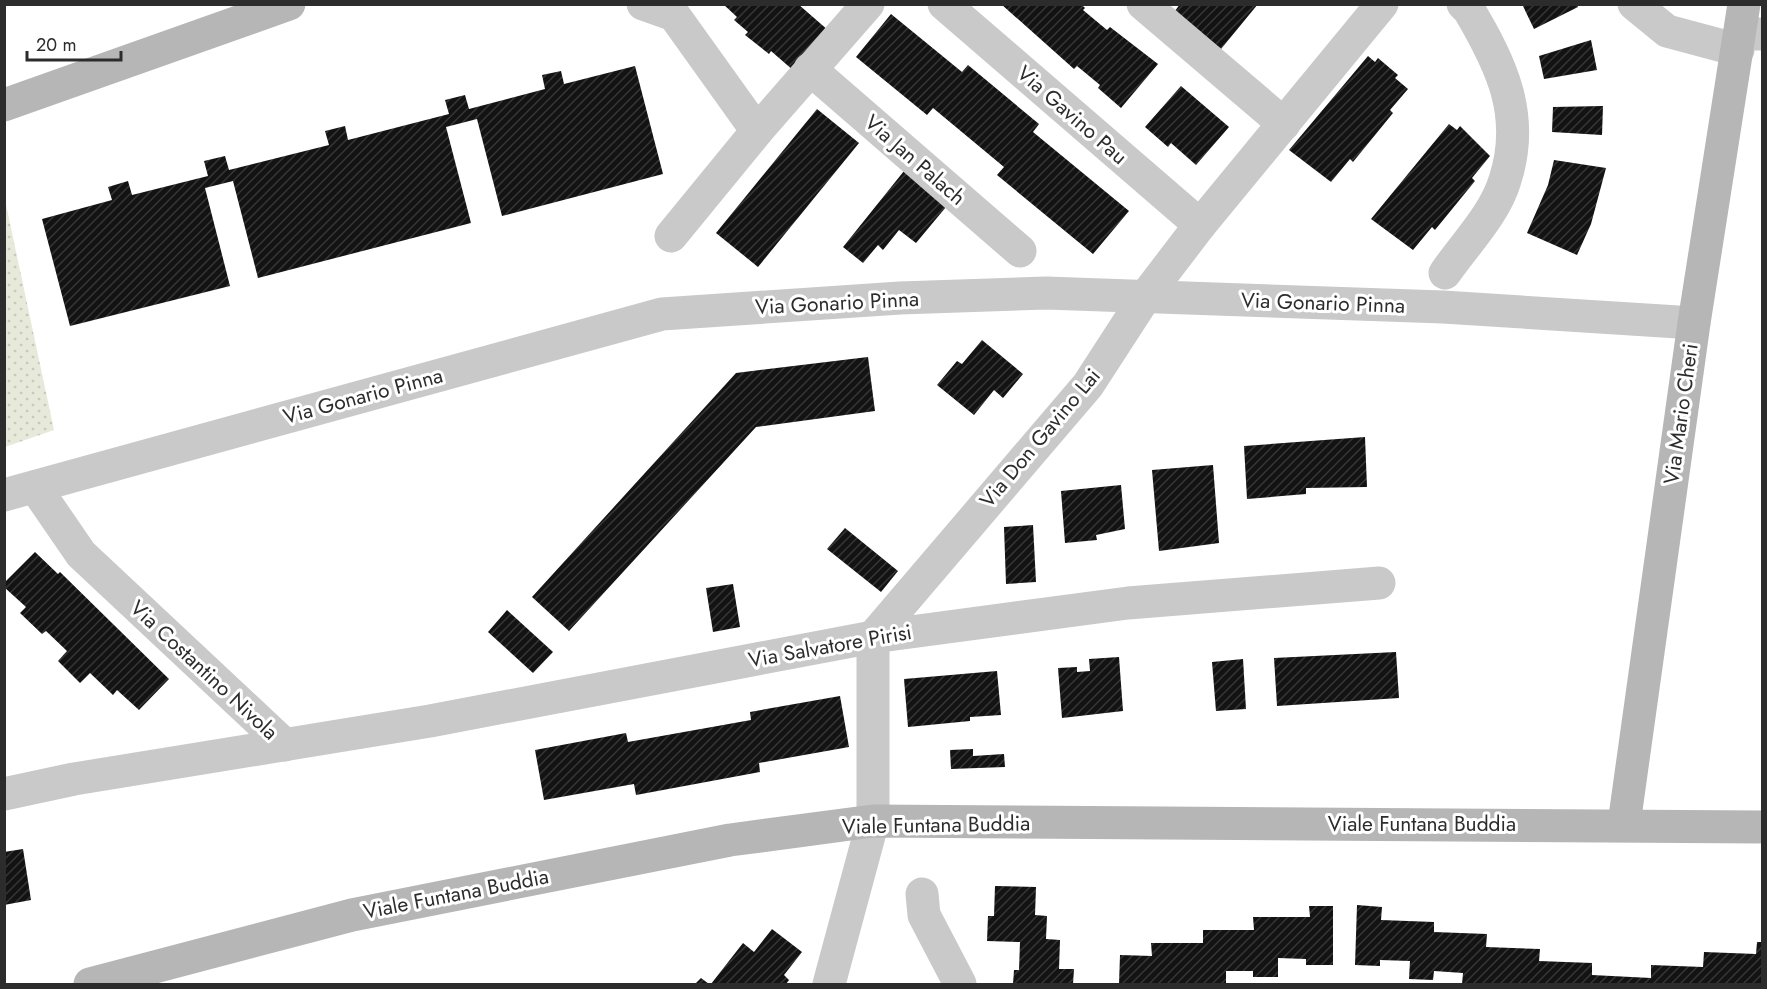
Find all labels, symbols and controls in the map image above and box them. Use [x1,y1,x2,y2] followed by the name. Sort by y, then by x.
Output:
[27,24,122,62] scale bar
[36,32,76,58] text: 20 m
[1010,59,1134,171] street label: Via Gavino Pau
[858,108,972,212] street label: Via Jan Palach
[754,284,920,322] street label: Via Gonario Pinna
[1240,285,1406,321] street label: Via Gonario Pinna
[1656,342,1706,486] street label: Via Mario Cheri
[280,360,446,432] street label: Via Gonario Pinna
[973,362,1107,514] street label: Via Don Gavino Lai
[123,593,285,747] street label: Via Costantino Nivola
[746,617,914,675] street label: Via Salvatore Pirisi
[842,808,1030,842] street label: Viale Funtana Buddia
[1328,809,1516,839] street label: Viale Funtana Buddia
[361,861,551,927] street label: Viale Funtana Buddia

